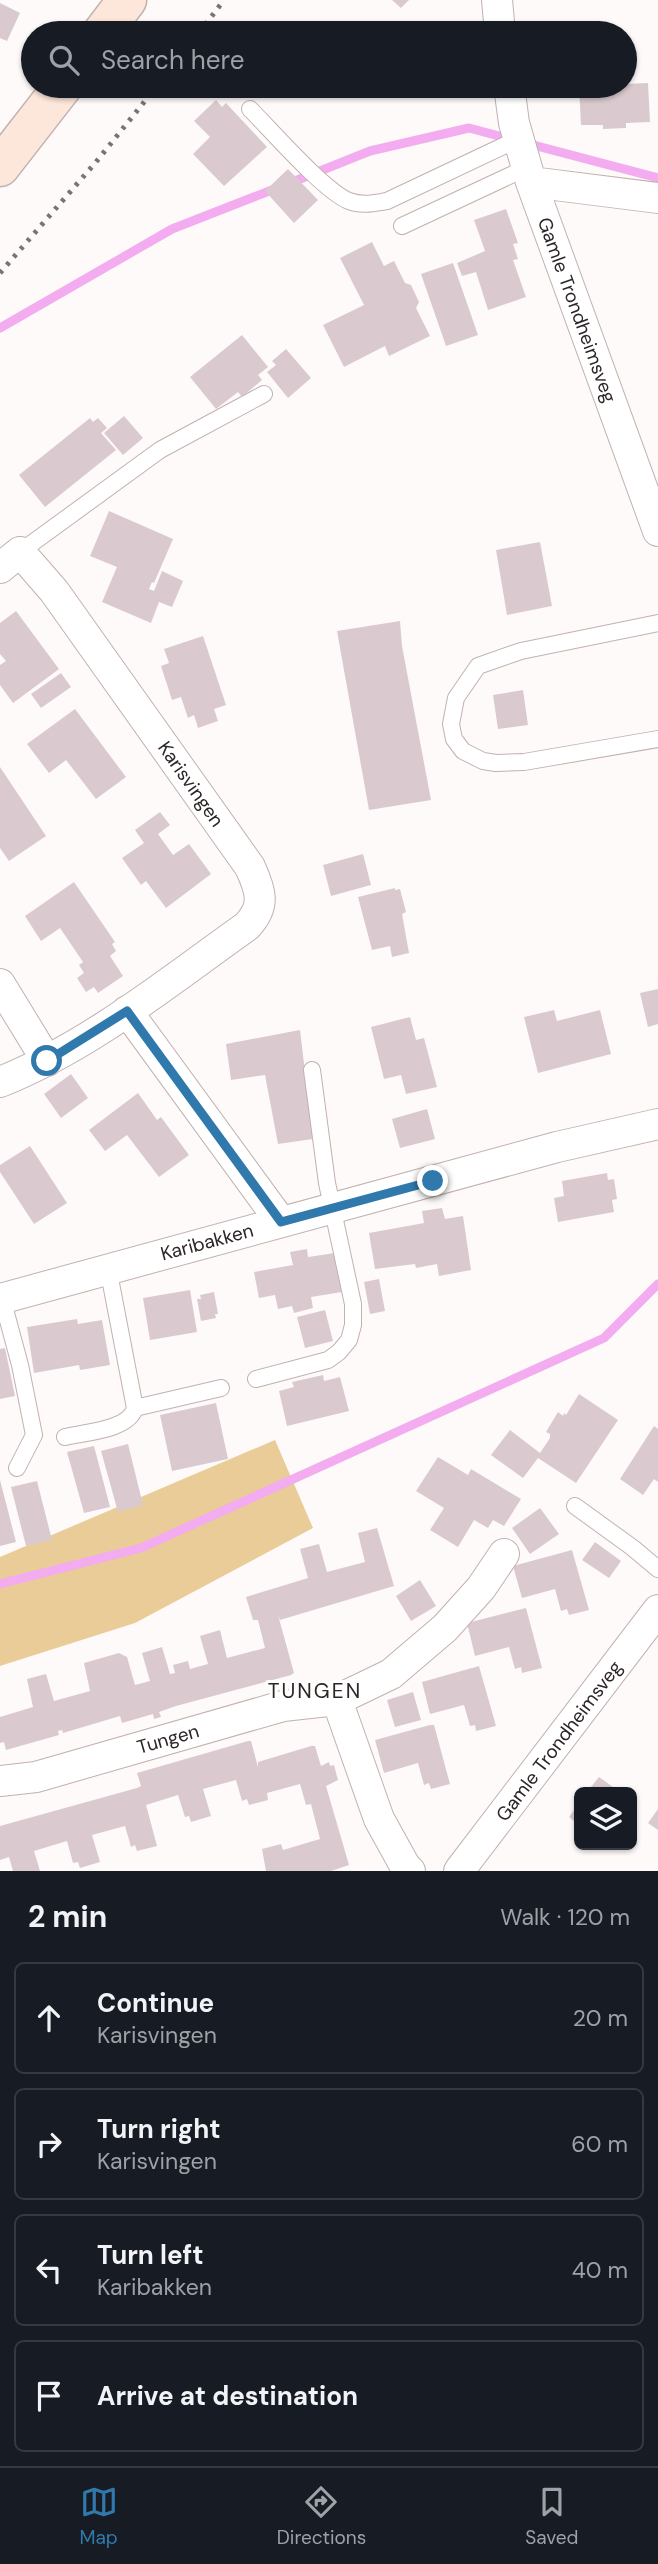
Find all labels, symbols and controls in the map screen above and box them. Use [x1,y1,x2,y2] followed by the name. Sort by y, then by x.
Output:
[21,21,637,98] search box
[45,41,83,79] icon: search
[101,43,244,77] text: Search here
[532,214,622,406] street label: Gamle Trondheimsveg
[152,736,230,832] street label: Karisvingen
[31,1045,62,1076] route start
[417,1165,448,1196] route end
[158,1218,256,1266] street label: Karibakken
[490,1655,628,1826] street label: Gamle Trondheimsveg
[268,1677,362,1705] district label: TUNGEN
[134,1718,202,1760] street label: Tungen
[574,1787,637,1850] map controls
[574,1787,637,1850] button: layers
[28,1897,107,1936] text: 2 min
[500,1902,630,1932] text: Walk · 120 m
[97,1986,214,2020] text: Continue
[30,1999,68,2037] icon: ahead
[573,2003,628,2033] text: 20 m
[97,2020,217,2050] text: Karisvingen
[97,2112,221,2146] text: Turn right
[30,2125,68,2163] icon: right
[571,2129,628,2159] text: 60 m
[97,2146,217,2176] text: Karisvingen
[97,2238,204,2272] text: Turn left
[30,2251,68,2289] icon: left
[572,2255,628,2285] text: 40 m
[97,2272,212,2302] text: Karibakken
[30,2377,68,2415] icon: arrive
[97,2379,358,2413] text: Arrive at destination
[80,2483,118,2550] tab: Map
[277,2483,366,2550] tab: Directions
[525,2483,578,2550] tab: Saved

